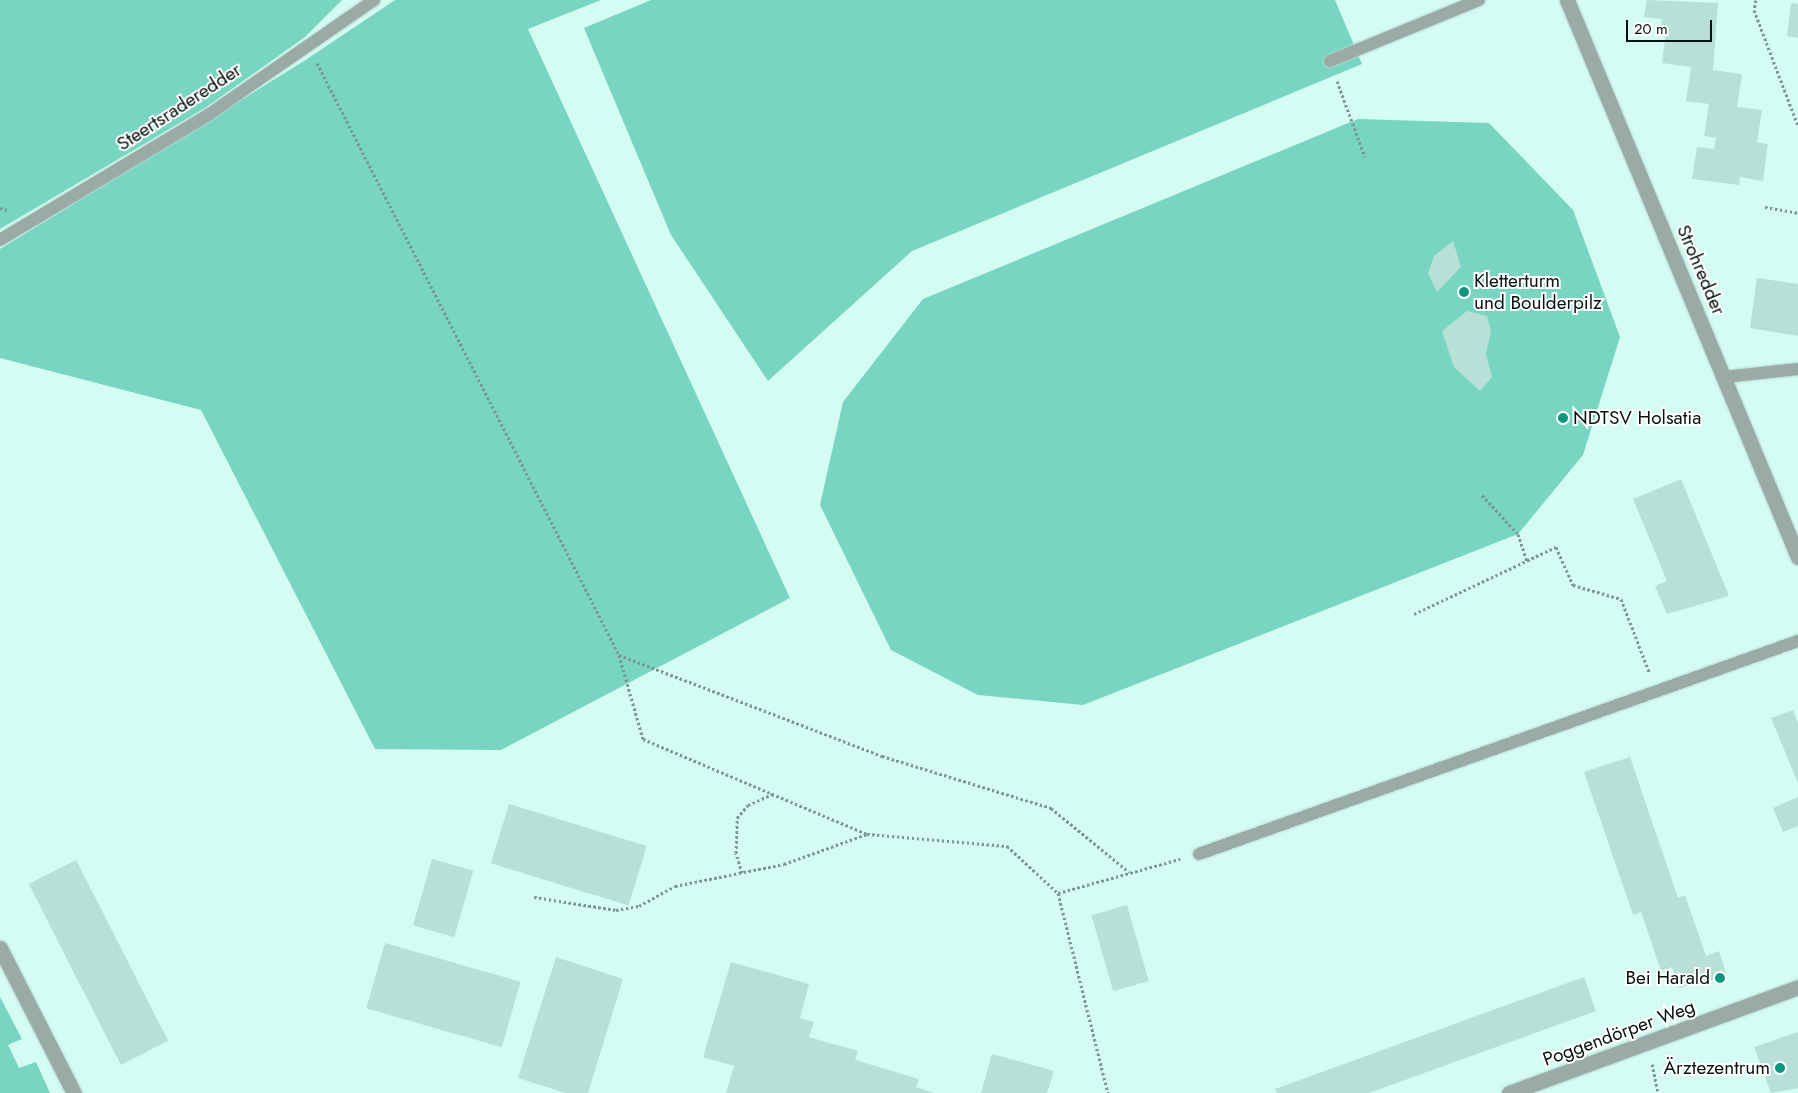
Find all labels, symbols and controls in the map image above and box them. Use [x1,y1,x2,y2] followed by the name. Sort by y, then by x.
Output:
[1628,10,1714,42] scale bar
[1634,18,1668,40] text: 20 m
[113,58,245,156] street label: Steertsraderedder
[1672,222,1730,318] street label: Strohredder
[1474,270,1602,314] place label: Kletterturm und Boulderpilz
[1458,286,1470,298] marker: Kletterturm und Boulderpilz
[1573,407,1701,429] place label: NDTSV Holsatia
[1557,412,1569,424] marker: NDTSV Holsatia
[1625,967,1710,989] place label: Bei Harald
[1714,972,1726,984] marker: Bei Harald
[1540,995,1698,1071] street label: Poggendörper Weg
[1663,1057,1770,1079] place label: Ärztezentrum
[1774,1062,1786,1074] marker: Ärztezentrum

